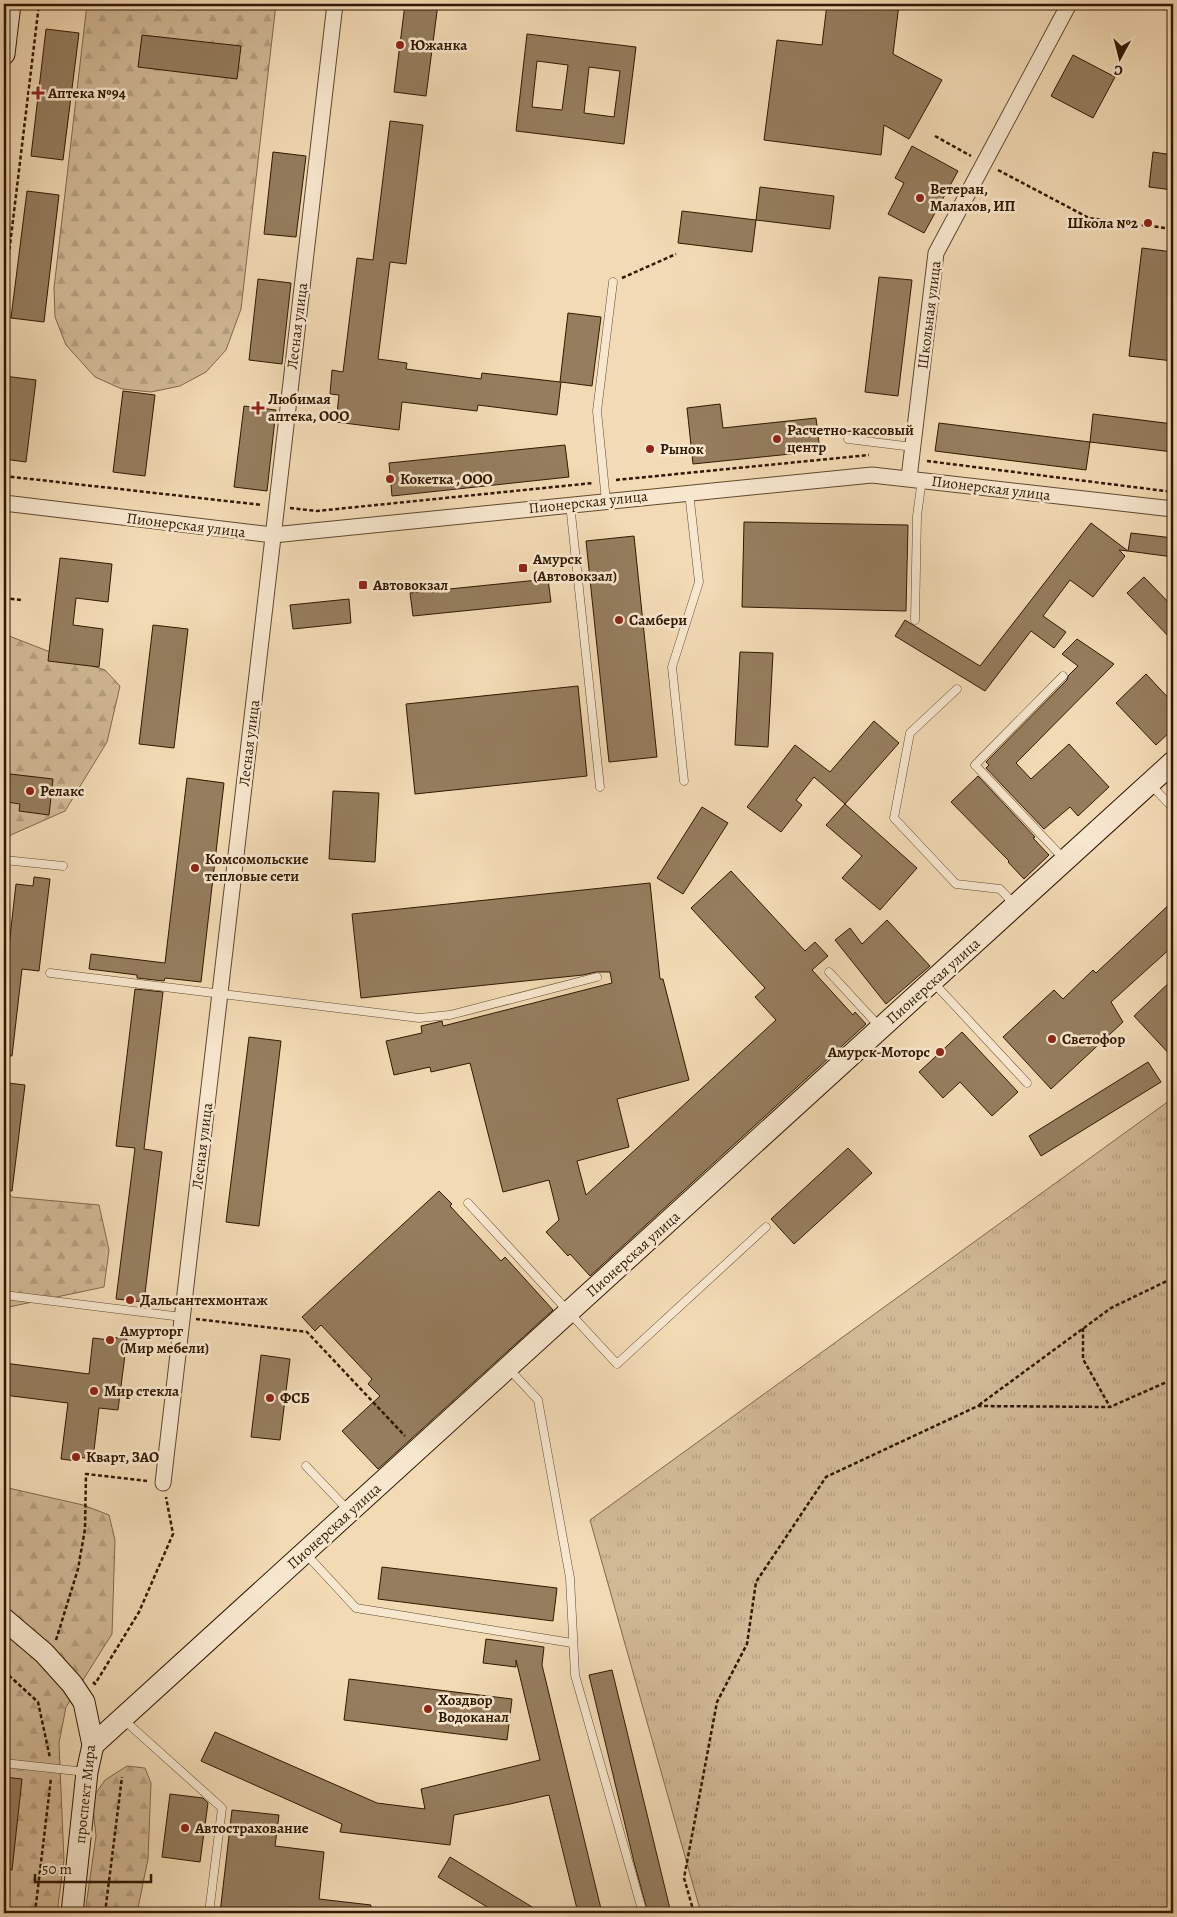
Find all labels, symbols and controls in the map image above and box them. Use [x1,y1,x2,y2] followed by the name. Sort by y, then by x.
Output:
[1094,32,1144,82] north arrow
[410,35,468,55] place label: Южанка
[394,39,406,51] marker: Южанка
[1113,60,1124,80] text: С
[47,83,126,103] place label: Аптека №94
[32,87,44,99] marker: Аптека №94
[930,179,1016,216] place label: Ветеран, Малахов, ИП
[914,192,926,204] marker: Ветеран, Малахов, ИП
[1067,213,1139,233] place label: Школа №2
[1142,217,1154,229] marker: Школа №2
[912,260,946,370] street label: Школьная улица
[282,282,312,370] street label: Лесная улица
[268,389,349,426] place label: Любимая аптека, ООО
[252,402,264,414] marker: Любимая аптека, ООО
[787,420,914,457] place label: Расчетно-кассовый центр
[771,433,783,445] marker: Расчетно-кассовый центр
[660,439,704,459] place label: Рынок
[644,443,656,455] marker: Рынок
[400,469,493,489] place label: Кокетка , ООО
[930,471,1052,505] street label: Пионерская улица
[384,473,396,485] marker: Кокетка , ООО
[527,486,649,518] street label: Пионерская улица
[125,508,247,542] street label: Пионерская улица
[532,549,617,586] place label: Амурск (Автовокзал)
[517,562,529,574] marker: Амурск (Автовокзал)
[372,575,449,595] place label: Автовокзал
[357,579,369,591] marker: Автовокзал
[629,610,687,630] place label: Самбери
[613,614,625,626] marker: Самбери
[234,699,264,787] street label: Лесная улица
[40,781,84,801] place label: Релакс
[24,785,36,797] marker: Релакс
[205,849,309,886] place label: Комсомольские тепловые сети
[189,862,201,874] marker: Комсомольские тепловые сети
[882,933,984,1028] street label: Пионерская улица
[1062,1029,1125,1049] place label: Светофор
[1046,1033,1058,1045] marker: Светофор
[827,1042,930,1062] place label: Амурск-Моторс
[934,1046,946,1058] marker: Амурск-Моторс
[187,1102,217,1190] street label: Лесная улица
[582,1206,684,1301] street label: Пионерская улица
[140,1290,268,1310] place label: Дальсантехмонтаж
[124,1294,136,1306] marker: Дальсантехмонтаж
[119,1321,209,1358] place label: Амурторг (Мир мебели)
[104,1334,116,1346] marker: Амурторг (Мир мебели)
[104,1381,180,1401] place label: Мир стекла
[88,1385,100,1397] marker: Мир стекла
[280,1388,310,1408] place label: ФСБ
[264,1392,276,1404] marker: ФСБ
[86,1447,159,1467] place label: Кварт, ЗАО
[70,1451,82,1463] marker: Кварт, ЗАО
[283,1478,385,1573] street label: Пионерская улица
[438,1690,509,1727] place label: Хоздвор Водоканал
[422,1703,434,1715] marker: Хоздвор Водоканал
[70,1743,100,1844] street label: проспект Мира
[194,1818,309,1838] place label: Автострахование
[179,1822,191,1834] marker: Автострахование
[35,1852,151,1884] scale bar
[42,1859,72,1879] text: 50 m

